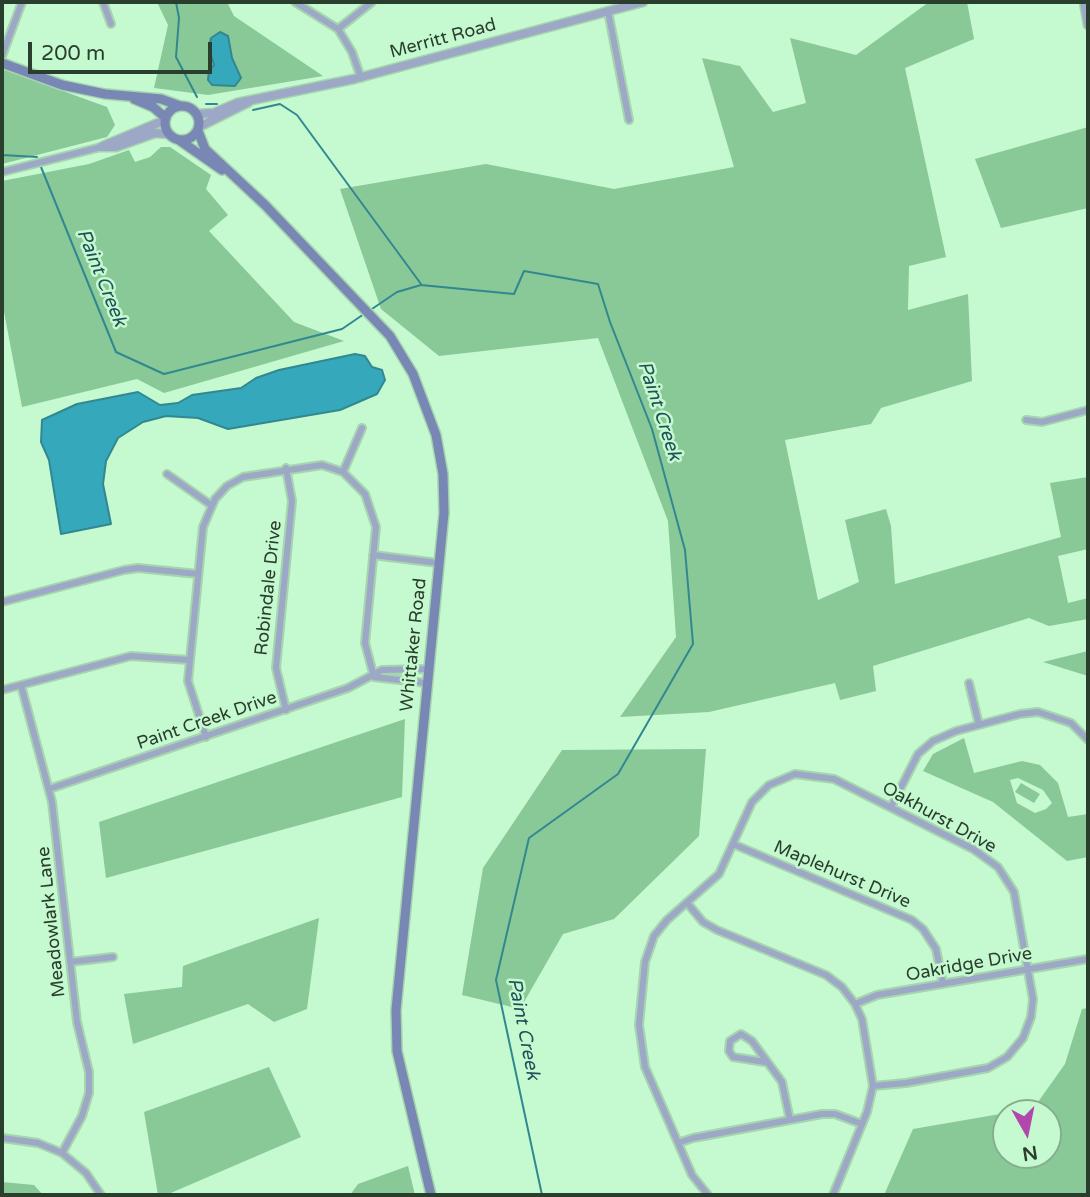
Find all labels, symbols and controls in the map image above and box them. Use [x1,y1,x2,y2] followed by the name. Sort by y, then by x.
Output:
[387,14,499,64] street label: Merritt Road
[32,28,215,72] scale bar
[41,41,105,66] text: 200 m
[71,226,131,330] water label: Paint Creek
[632,358,686,464] water label: Paint Creek
[251,519,287,657] street label: Robindale Drive
[396,577,432,713] street label: Whittaker Road
[134,687,280,755] street label: Paint Creek Drive
[878,778,1000,858] street label: Oakhurst Drive
[770,836,914,914] street label: Maplehurst Drive
[33,846,71,998] street label: Meadowlark Lane
[904,943,1034,987] street label: Oakridge Drive
[502,976,544,1082] water label: Paint Creek
[992,1099,1062,1169] north arrow
[1021,1141,1039,1165] text: N

